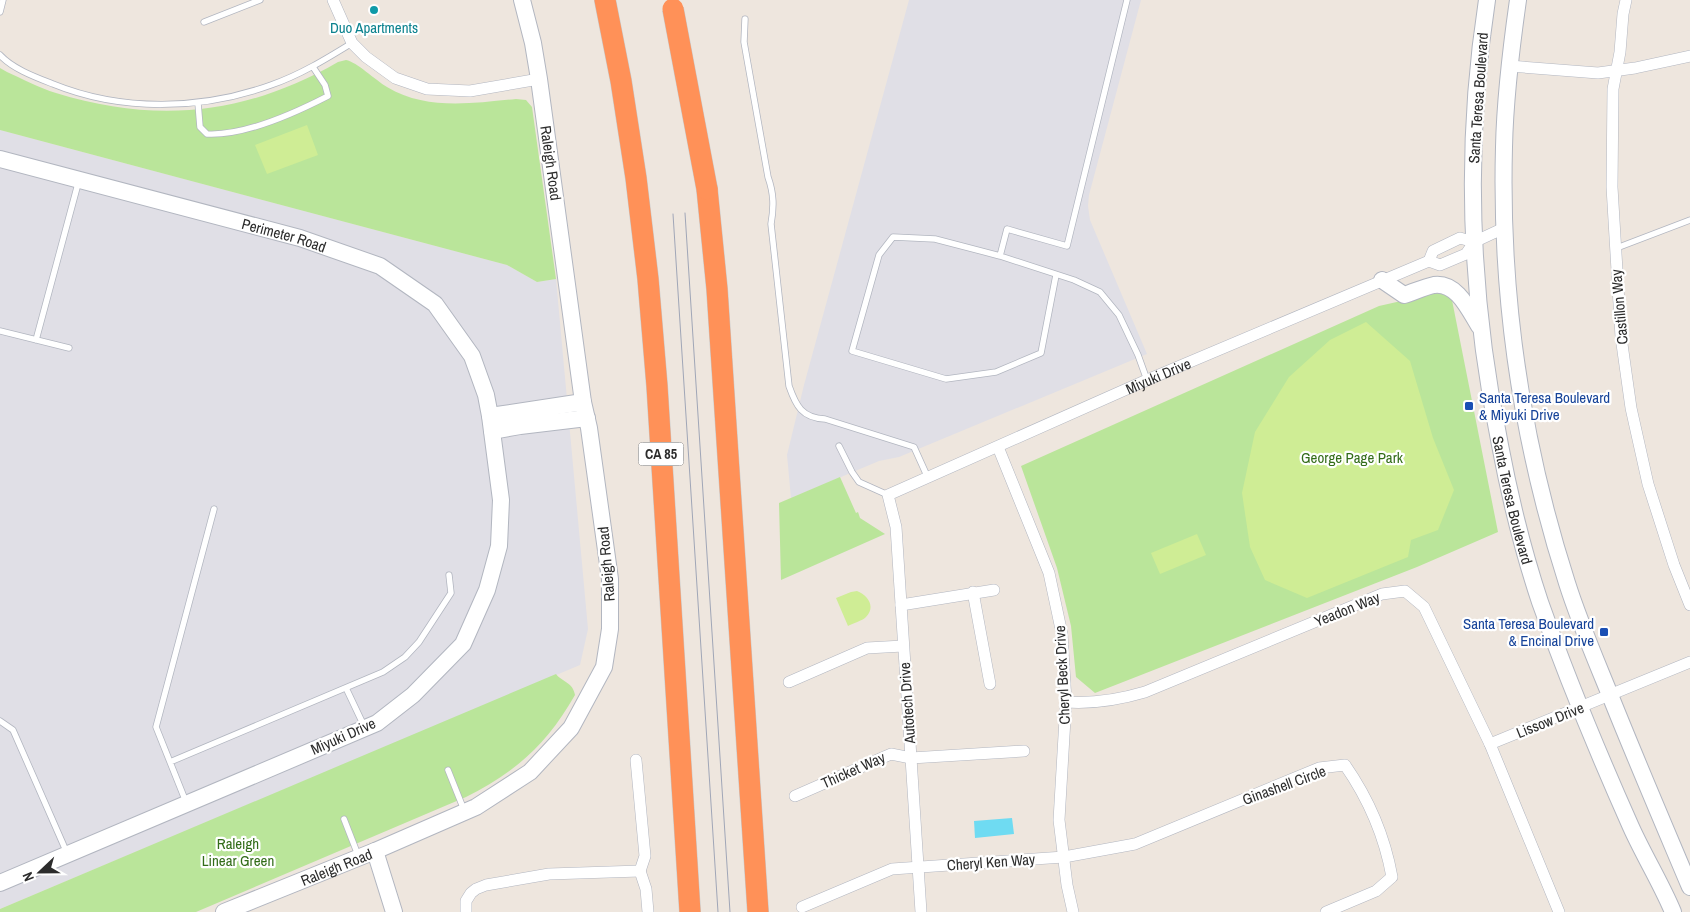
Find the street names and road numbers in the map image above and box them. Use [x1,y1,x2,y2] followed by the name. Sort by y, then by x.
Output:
[1463,32,1493,164] street label: Santa Teresa Boulevard
[535,124,567,202] street label: Raleigh Road
[240,213,329,257] street label: Perimeter Road
[1605,268,1633,345] street label: Castillon Way
[1122,352,1194,399] street label: Miyuki Drive
[1488,434,1538,567] street label: Santa Teresa Boulevard
[638,442,684,466] road number: CA 85
[592,526,620,602] street label: Raleigh Road
[1311,586,1384,632] street label: Yeadon Way
[1049,625,1075,725] street label: Cheryl Beck Drive
[894,662,920,745] street label: Autotech Drive
[1513,697,1587,743] street label: Lissow Drive
[307,712,379,760] street label: Miyuki Drive
[818,746,889,793] street label: Thicket Way
[1239,760,1329,810] street label: Ginashell Circle
[297,843,375,891] street label: Raleigh Road
[946,848,1037,876] street label: Cheryl Ken Way

